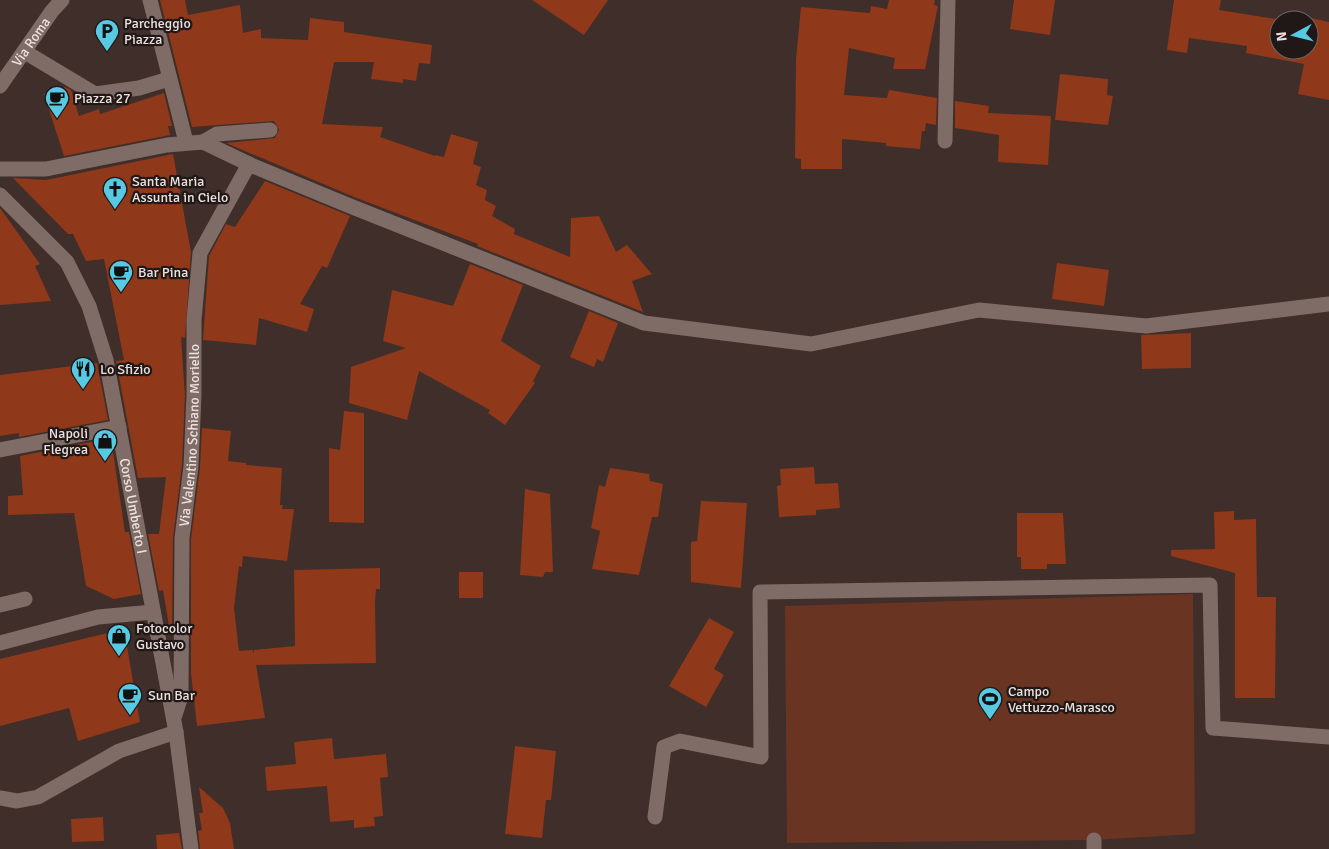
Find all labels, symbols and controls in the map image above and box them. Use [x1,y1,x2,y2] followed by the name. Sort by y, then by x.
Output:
[1269,10,1319,60] north arrow
[8,14,54,69] street label: Via Roma
[124,15,191,48] place label: Parcheggio Piazza
[94,18,120,52] parking icon: Parcheggio Piazza
[1273,31,1291,42] text: N
[44,85,70,119] cafe icon: Piazza 27
[74,90,131,107] place label: Piazza 27
[132,173,228,206] place label: Santa Maria Assunta in Cielo
[102,176,128,210] church icon: Santa Maria Assunta in Cielo
[108,259,134,293] cafe icon: Bar Pina
[138,264,188,281] place label: Bar Pina
[175,344,203,528] street label: Via Valentino Schiano Moriello
[70,356,96,390] restaurant icon: Lo Sfizio
[100,361,151,378] place label: Lo Sfizio
[43,425,88,458] place label: Napoli Flegrea
[92,428,118,462] shop icon: Napoli Flegrea
[116,457,151,555] street label: Corso Umberto I
[136,620,193,653] place label: Fotocolor Gustavo
[106,623,132,657] shop icon: Fotocolor Gustavo
[117,682,143,716] cafe icon: Sun Bar
[1008,683,1115,716] place label: Campo Vettuzzo-Marasco
[977,686,1003,720] sports icon: Campo Vettuzzo-Marasco
[148,687,196,704] place label: Sun Bar

